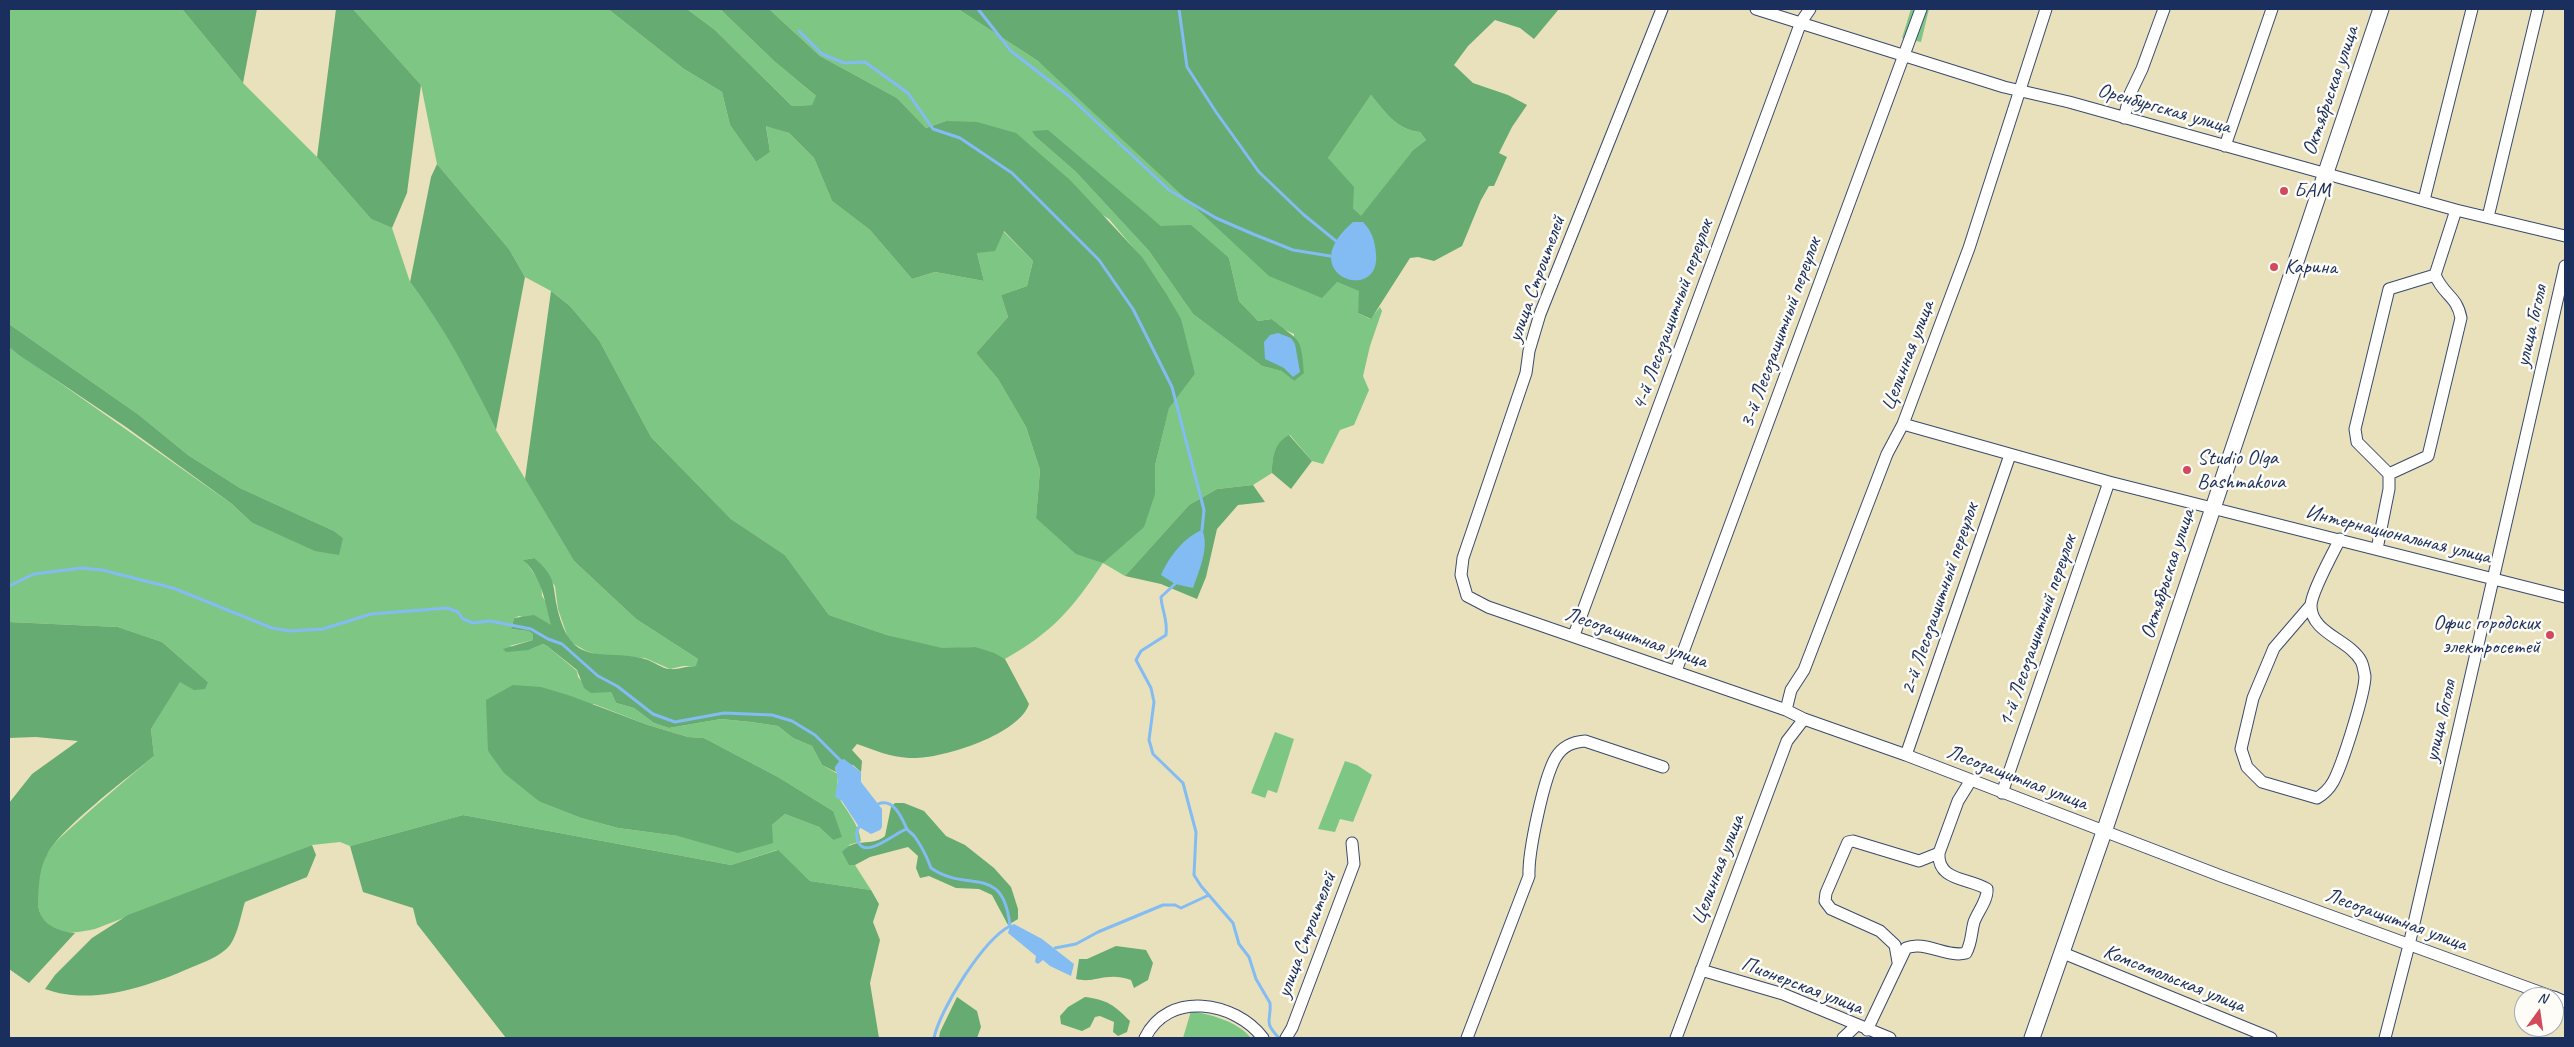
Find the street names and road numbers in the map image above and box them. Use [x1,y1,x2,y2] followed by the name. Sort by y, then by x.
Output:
[2297,23,2365,159] street label: Октябрьская улица
[2094,78,2234,140] street label: Оренбургская улица
[1503,213,1571,345] street label: улица Строителей
[1627,216,1719,414] street label: 4-й Лесозащитный переулок
[1735,234,1827,432] street label: 3-й Лесозащитный переулок
[2510,283,2554,369] street label: улица Гоголя
[1875,297,1941,415] street label: Целинная улица
[1895,500,1985,698] street label: 2-й Лесозащитный переулок
[2303,500,2493,570] street label: Интернациональная улица
[2135,506,2201,642] street label: Октябрьская улица
[1993,532,2083,730] street label: 1-й Лесозащитный переулок
[1562,602,1710,674] street label: Лесозащитная улица
[2419,678,2463,764] street label: улица Гоголя
[1943,740,2091,816] street label: Лесозащитная улица
[1685,811,1751,929] street label: Целинная улица
[1272,869,1342,1001] street label: улица Строителей
[2322,883,2470,957] street label: Лесозащитная улица
[2100,939,2248,1019] street label: Комсомольская улица
[1738,951,1866,1021] street label: Пионерская улица

